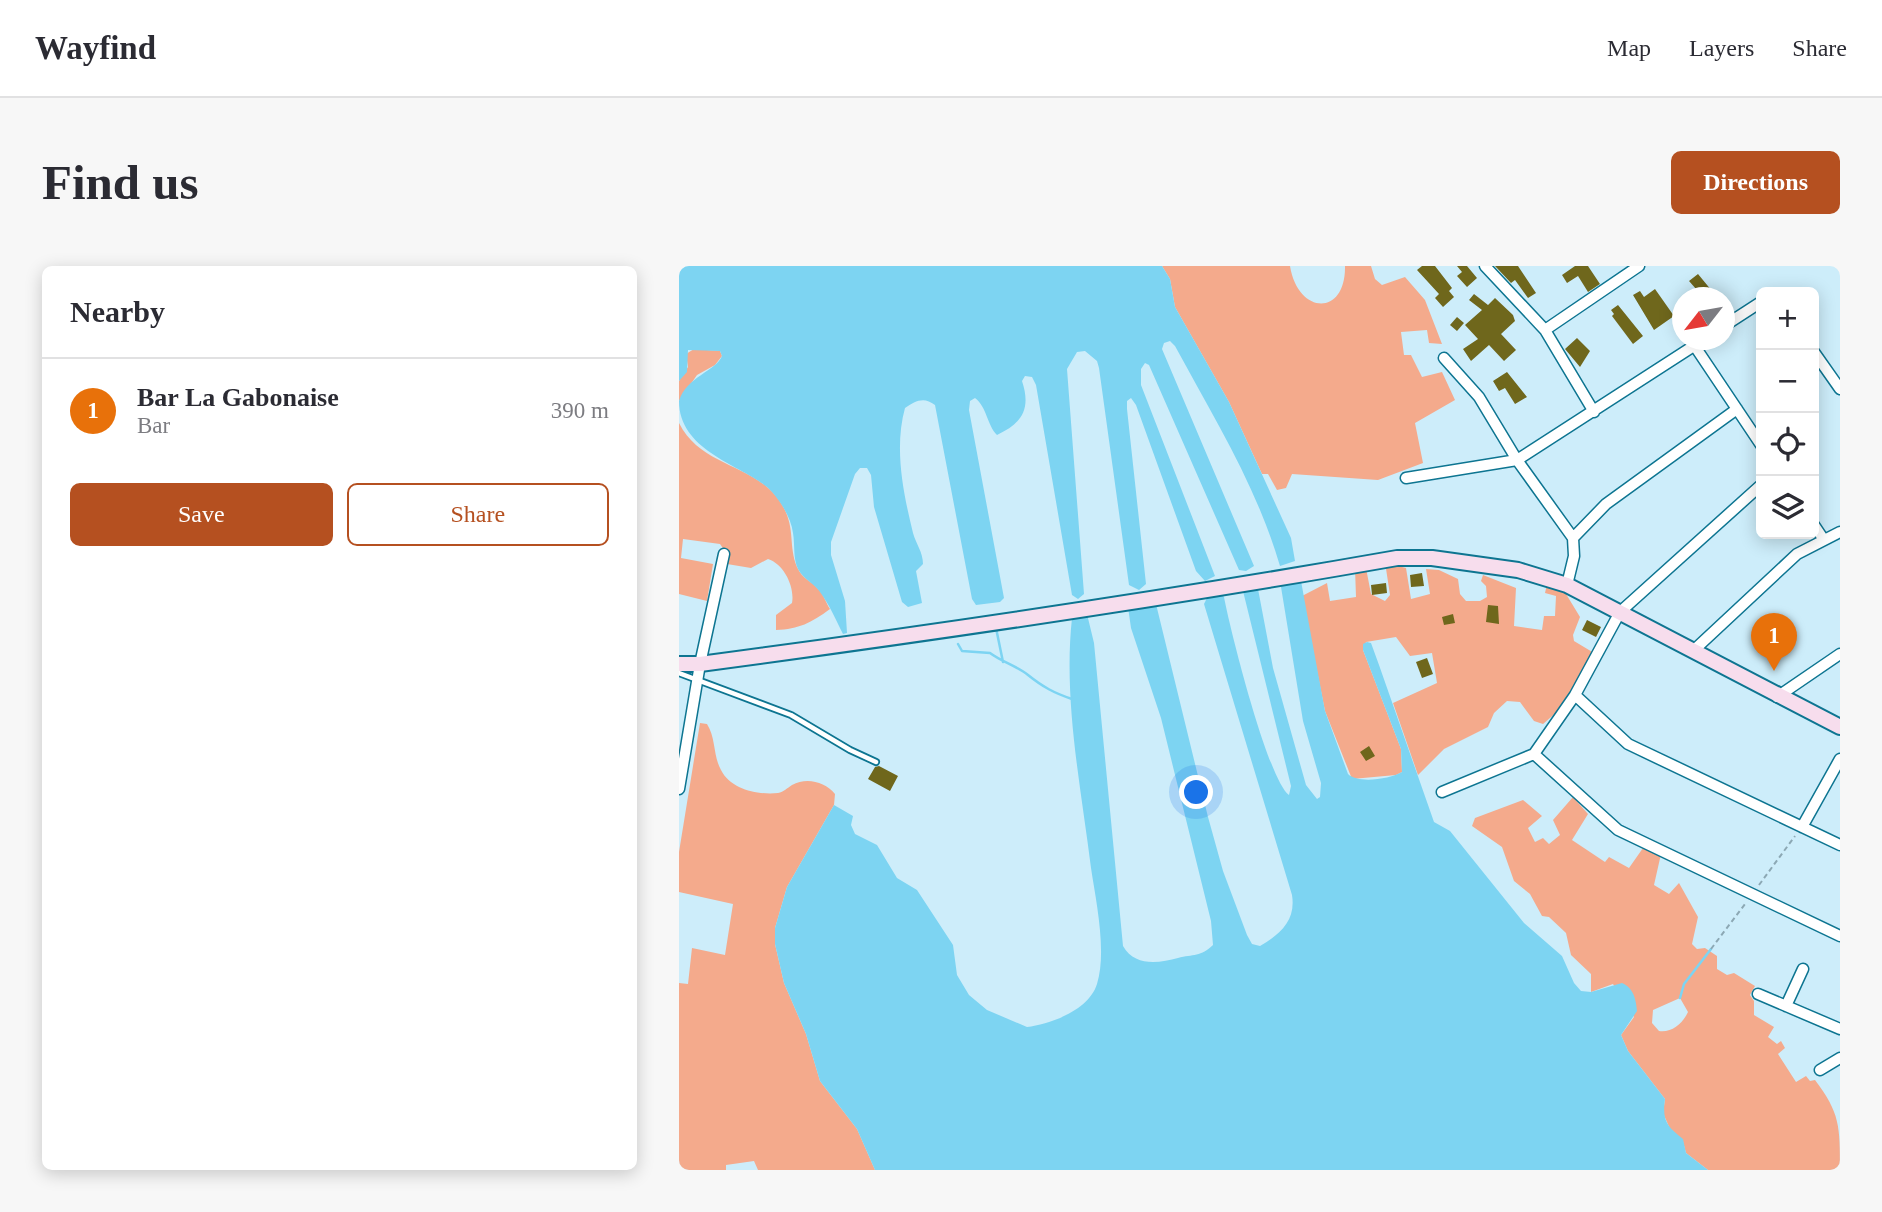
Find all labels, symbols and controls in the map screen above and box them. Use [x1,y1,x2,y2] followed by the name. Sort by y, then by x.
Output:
[35,30,156,66] text: Wayfind
[1607,35,1651,61] text: Map
[1689,35,1754,61] text: Layers
[1792,35,1847,61] text: Share
[1671,151,1840,214] button: Directions
[42,155,199,210] text: Find us
[1672,287,1735,350] north arrow
[1756,287,1819,539] map controls
[1756,287,1819,350] button: +
[70,295,165,328] text: Nearby
[1756,350,1819,413] button: −
[137,383,339,412] text: Bar La Gabonaise
[87,398,99,423] text: 1
[551,398,609,423] text: 390 m
[137,413,170,438] text: Bar
[1756,413,1819,476] button: locate
[1756,476,1819,539] button: layers
[70,483,333,546] button: Save
[347,483,609,546] button: Share
[1751,613,1797,671] pin: 1
[1179,775,1213,809] your location

